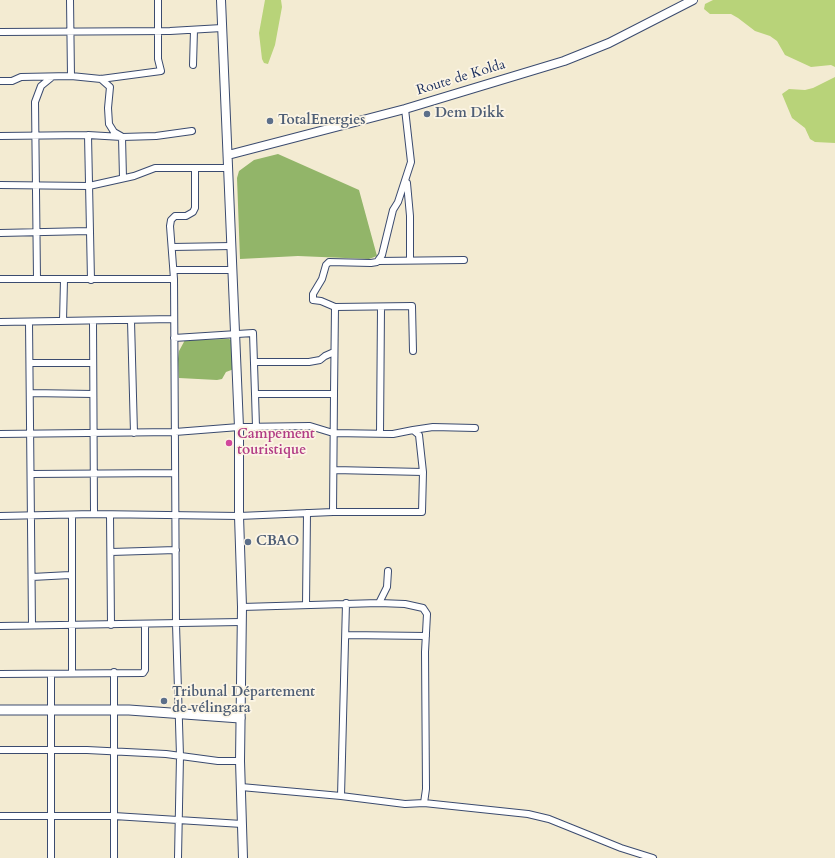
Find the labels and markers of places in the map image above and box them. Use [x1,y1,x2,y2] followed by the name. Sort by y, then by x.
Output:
[435,106,504,122] place label: Dem Dikk
[422,109,432,119] marker: Dem Dikk
[278,113,365,129] place label: TotalEnergies
[265,116,275,126] marker: TotalEnergies
[237,427,315,460] place label: Campement touristique
[224,438,234,448] marker: Campement touristique
[256,534,299,550] place label: CBAO
[243,537,253,547] marker: CBAO
[172,685,315,718] place label: Tribunal Département de vélingara
[159,696,169,706] marker: Tribunal Département de vélingara

